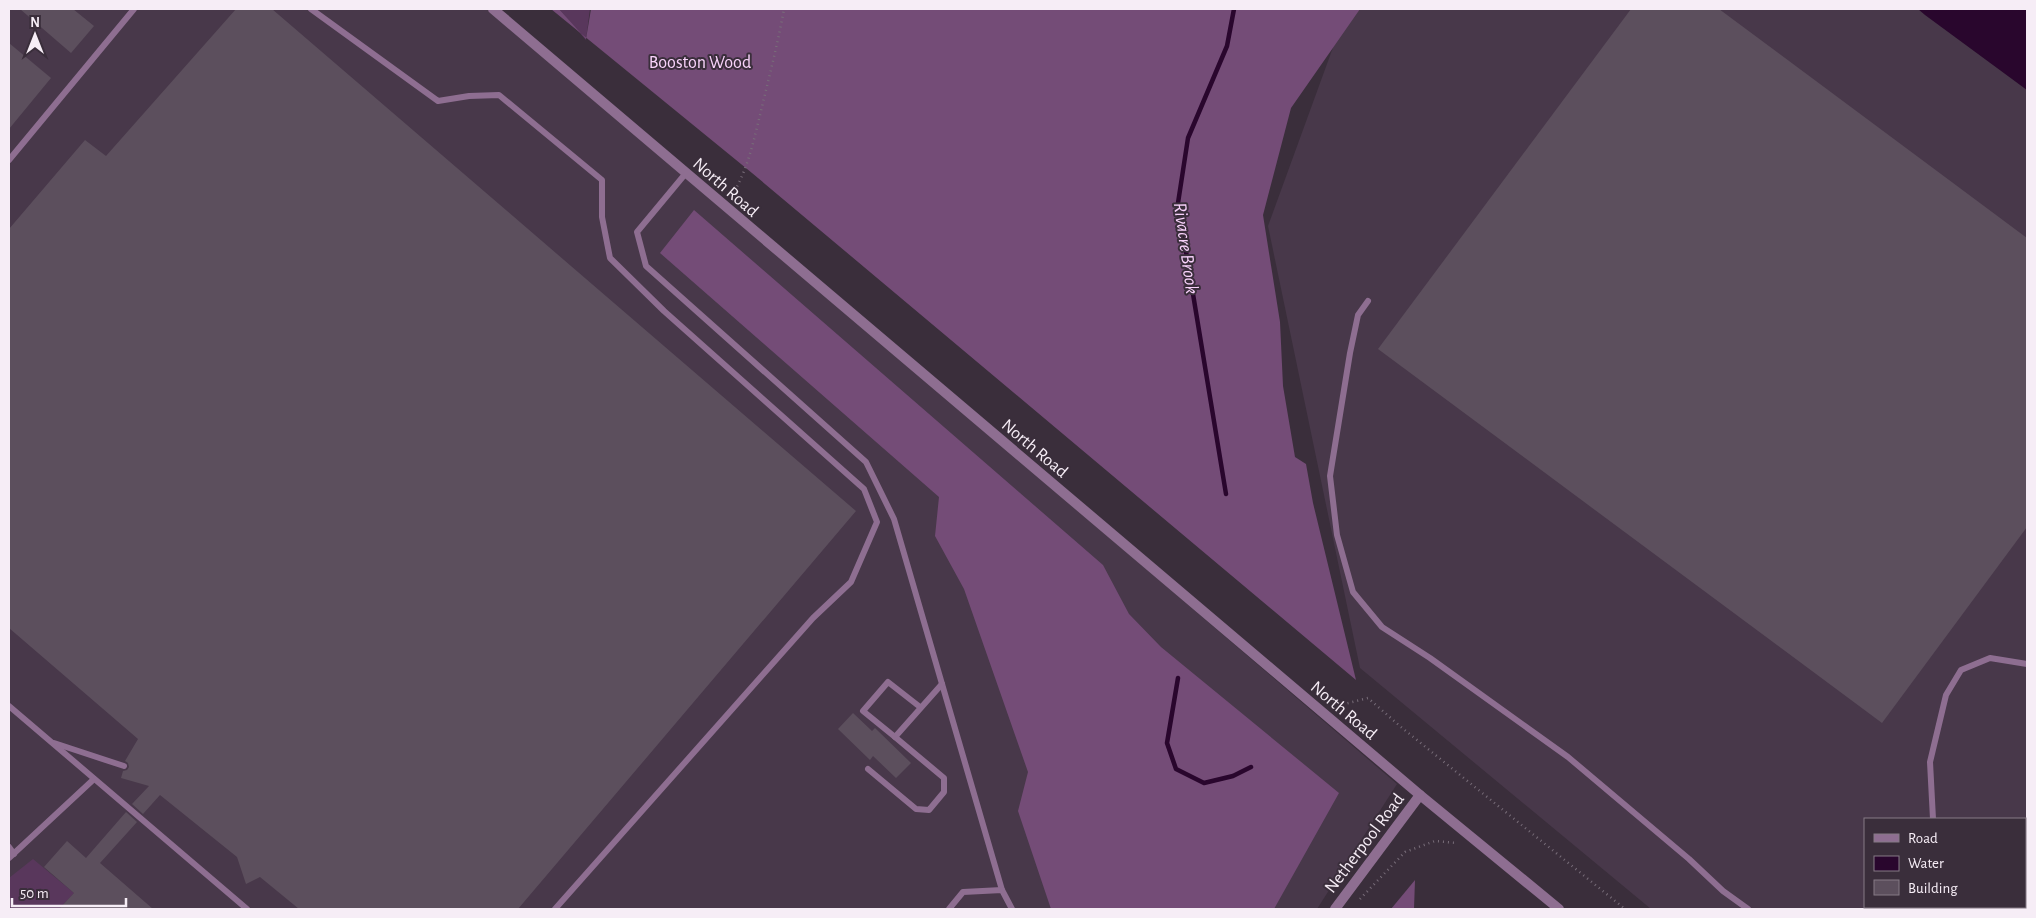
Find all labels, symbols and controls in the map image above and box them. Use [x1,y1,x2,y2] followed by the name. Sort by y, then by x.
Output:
[10,10,60,60] north arrow
[30,16,40,30] text: N
[649,54,751,72] park label: Booston Wood
[689,155,762,221] street label: North Road
[1170,201,1201,296] water label: Rivacre Brook
[998,416,1071,481] street label: North Road
[1307,678,1380,743] street label: North Road
[1322,790,1408,897] street label: Netherpool Road
[1864,818,2026,908] legend
[1908,831,1938,846] text: Road
[1908,856,1944,871] text: Water
[12,876,126,908] scale bar
[1908,881,1958,896] text: Building
[20,886,49,901] text: 50 m

